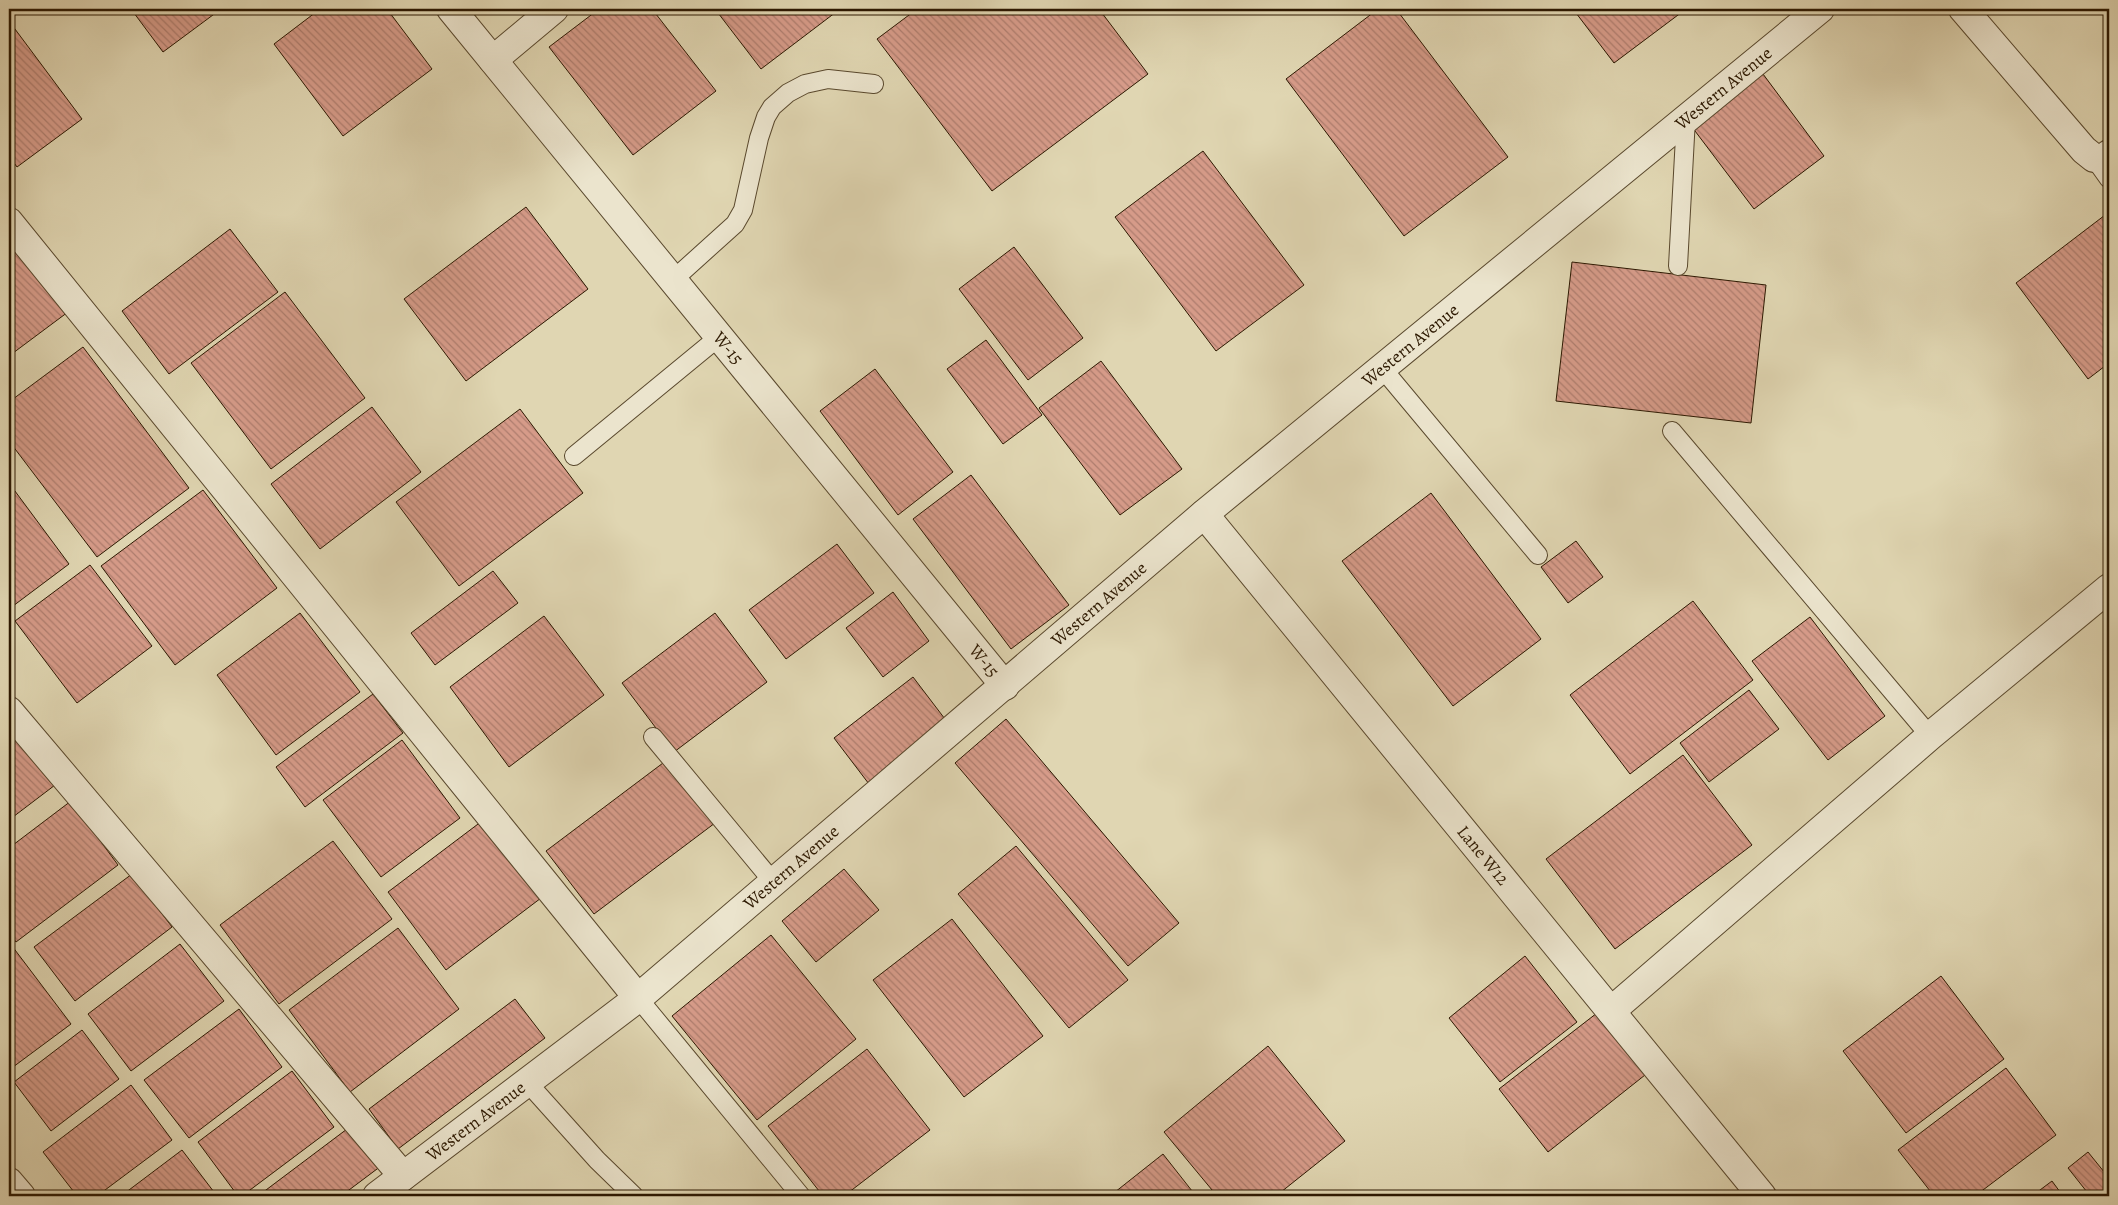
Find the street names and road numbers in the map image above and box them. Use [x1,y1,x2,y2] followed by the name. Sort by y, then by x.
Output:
[1669,41,1777,136] street label: Western Avenue
[1356,298,1464,393] street label: Western Avenue
[707,326,749,370] street label: W-15
[1045,556,1152,652] street label: Western Avenue
[963,638,1005,682] street label: W-15
[737,819,844,915] street label: Western Avenue
[1452,820,1515,891] street label: Lane W12
[420,1076,530,1167] street label: Western Avenue

